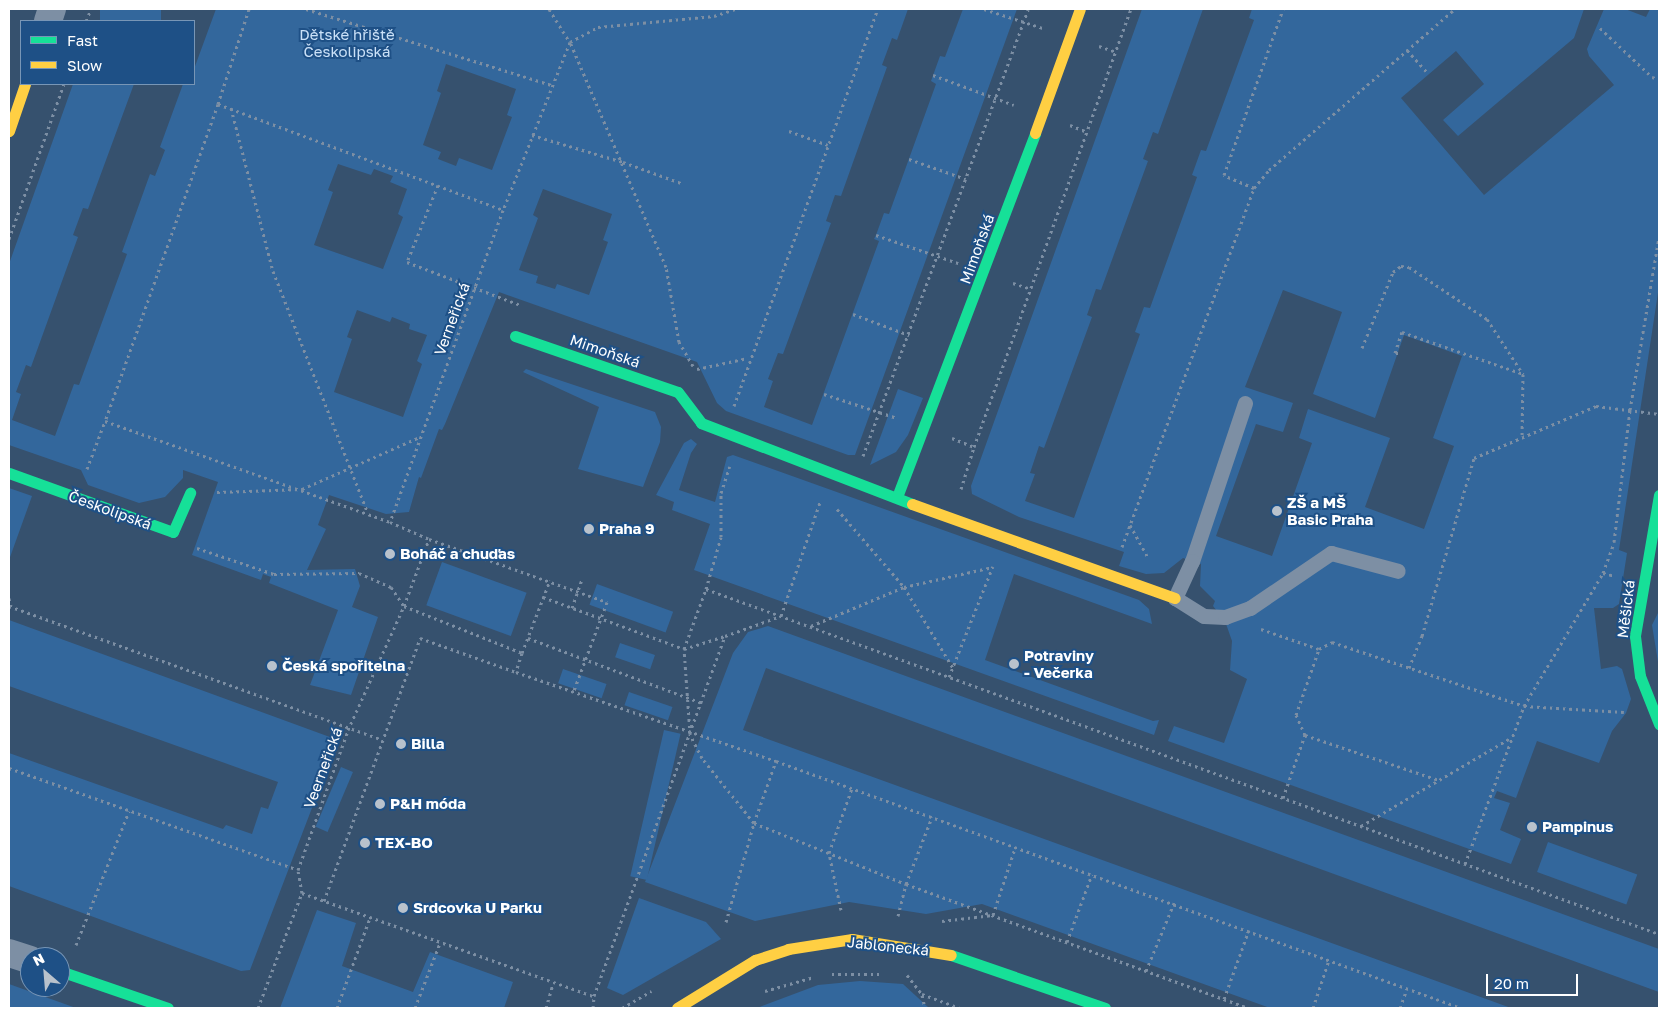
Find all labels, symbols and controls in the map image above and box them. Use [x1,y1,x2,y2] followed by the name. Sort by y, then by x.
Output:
[20,20,195,85] legend
[299,25,395,60] park label: Dětské hřiště Českolipská
[67,31,98,49] text: Fast
[67,56,102,74] text: Slow
[956,212,998,286] street label: Mimoňská
[430,280,474,358] street label: Verneřická
[567,331,643,371] street label: Mimoňská
[66,487,154,533] street label: Českolipská
[1287,493,1373,528] place label: ZŠ a MŠ Basic Praha
[1271,505,1283,517] marker: ZŠ a MŠ Basic Praha
[599,520,654,538] place label: Praha 9
[583,523,595,535] marker: Praha 9
[400,545,515,563] place label: Boháč a chuďas
[384,548,396,560] marker: Boháč a chuďas
[1613,579,1639,639] street label: Měšická
[1024,646,1094,681] place label: Potraviny - Večerka
[282,657,405,675] place label: Česká spořitelna
[1008,658,1020,670] marker: Potraviny - Večerka
[266,660,278,672] marker: Česká spořitelna
[300,725,346,811] street label: Veerneřická
[411,735,444,753] place label: Billa
[395,738,407,750] marker: Billa
[390,795,466,813] place label: P&H móda
[374,798,386,810] marker: P&H móda
[1542,818,1613,836] place label: Pampinus
[1526,821,1538,833] marker: Pampinus
[375,834,433,852] place label: TEX-BO
[359,837,371,849] marker: TEX-BO
[413,899,542,917] place label: Srdcovka U Parku
[397,902,409,914] marker: Srdcovka U Parku
[846,933,930,959] street label: Jablonecká
[20,947,70,997] north arrow
[30,949,47,969] text: N
[1488,964,1580,996] scale bar
[1494,974,1529,992] text: 20 m

